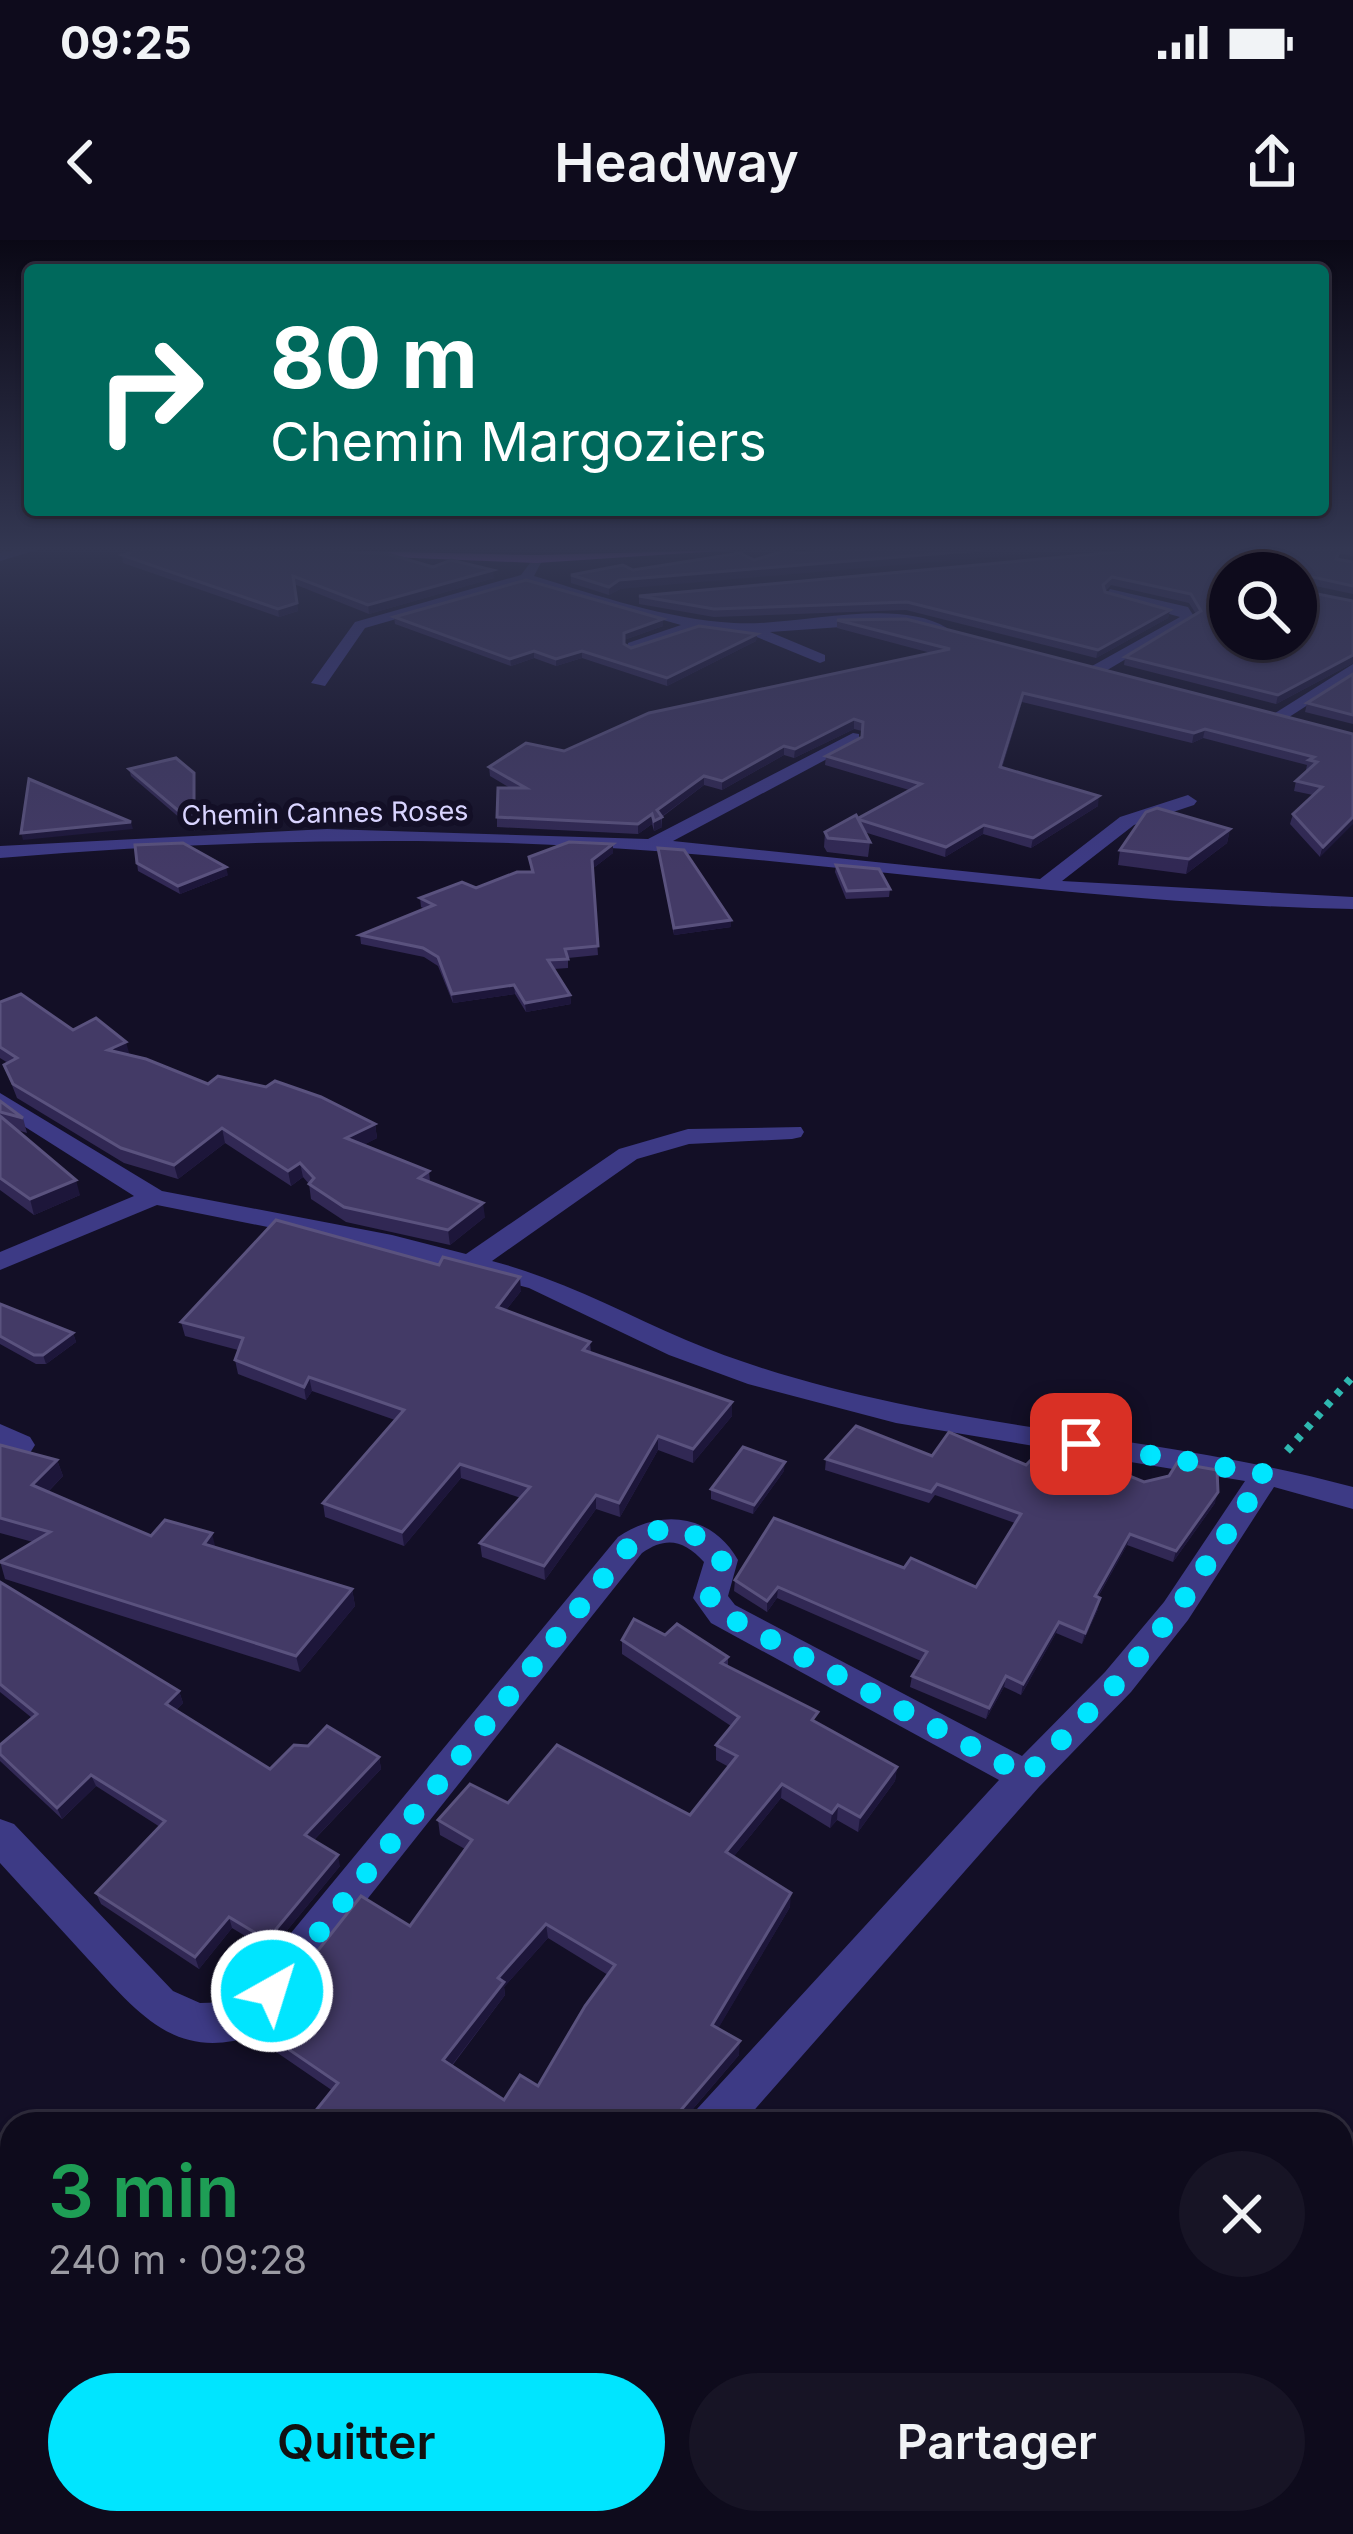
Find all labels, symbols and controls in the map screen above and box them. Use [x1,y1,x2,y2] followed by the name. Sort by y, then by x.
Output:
[60,15,192,70] text: 09:25
[48,129,114,195] icon: back
[1239,129,1305,195] icon: share
[554,130,799,195] text: Headway
[270,307,478,408] text: 80 m
[72,312,228,468] icon: right
[270,409,767,474] text: Chemin Margoziers
[1209,552,1317,660] map controls
[1209,552,1317,660] button: search
[181,794,469,832] street label: Chemin Cannes Roses
[1030,1393,1132,1495] pin
[1048,1411,1114,1477] icon: arrive
[209,1928,335,2054] position arrow
[48,2147,240,2234] text: 3 min
[1179,2151,1305,2277] button: close
[48,2236,307,2283] text: 240 m · 09:28
[48,2373,665,2511] button: Quitter
[689,2373,1305,2511] button: Partager

